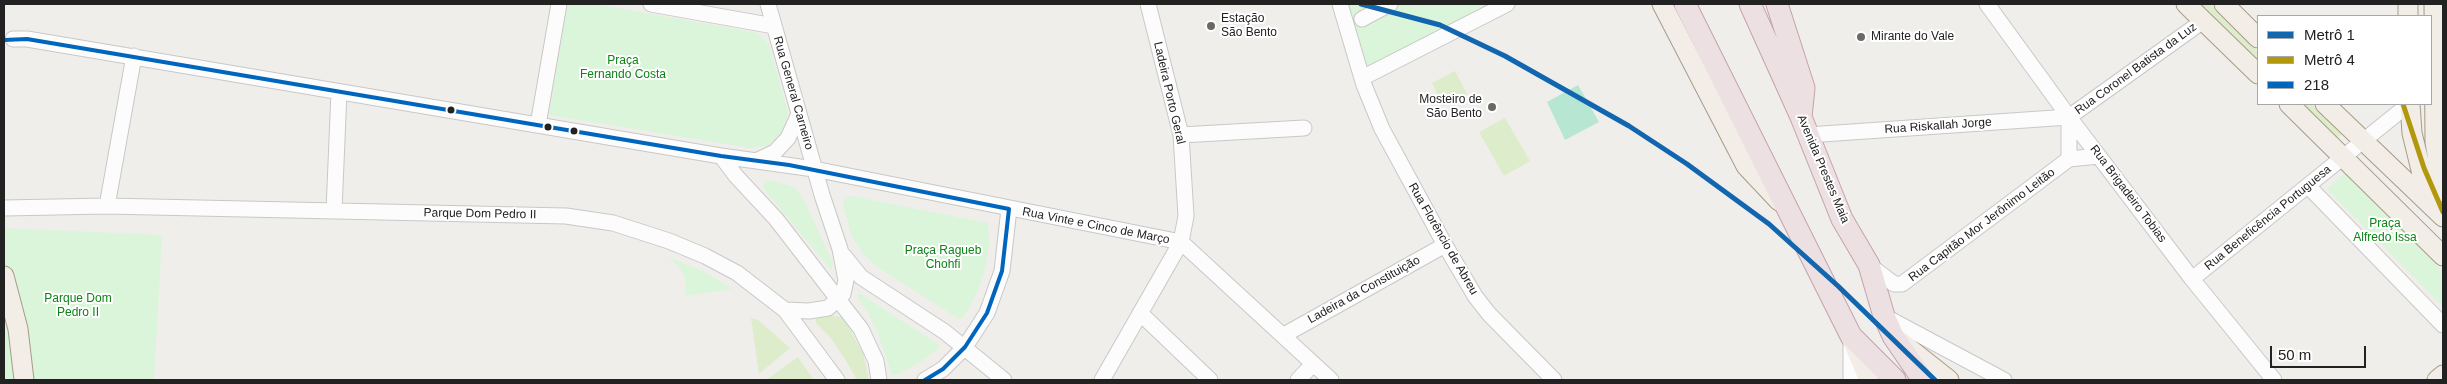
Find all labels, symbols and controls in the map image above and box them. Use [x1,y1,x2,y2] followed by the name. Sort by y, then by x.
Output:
[1221,12,1277,40] place label: Estação São Bento
[2257,15,2432,105] legend
[1205,20,1217,32] marker: Estação São Bento
[2072,20,2200,118] street label: Rua Coronel Batista da Luz
[2304,26,2355,43] text: Metrô 1
[1871,30,1954,44] place label: Mirante do Vale
[1855,31,1867,43] marker: Mirante do Vale
[770,35,816,151] street label: Rua General Carneiro
[1150,40,1188,146] street label: Ladeira Porto Geral
[2304,51,2355,68] text: Metrô 4
[580,54,666,82] park label: Praça Fernando Costa
[2304,76,2329,93] text: 218
[1419,93,1482,121] place label: Mosteiro de São Bento
[1486,101,1498,113] marker: Mosteiro de São Bento
[446,105,456,115] unlabelled marker
[1794,113,1852,225] street label: Avenida Prestes Maia
[1884,115,1992,137] street label: Rua Riskallah Jorge
[543,122,553,132] unlabelled marker
[569,126,579,136] unlabelled marker
[2087,143,2169,245] street label: Rua Brigadeiro Tobias
[2202,162,2334,274] street label: Rua Beneficência Portuguesa
[1906,165,2058,285] street label: Rua Capitão Mor Jerônimo Leitão
[1405,181,1481,297] street label: Rua Florêncio de Abreu
[1021,205,1171,247] street label: Rua Vinte e Cinco de Março
[424,206,536,222] street label: Parque Dom Pedro II
[2353,217,2417,245] park label: Praça Alfredo Issa
[905,244,981,272] park label: Praça Ragueb Chohfi
[1305,253,1423,327] street label: Ladeira da Constituição
[44,292,112,320] park label: Parque Dom Pedro II
[2272,336,2368,368] scale bar
[2278,346,2311,363] text: 50 m

